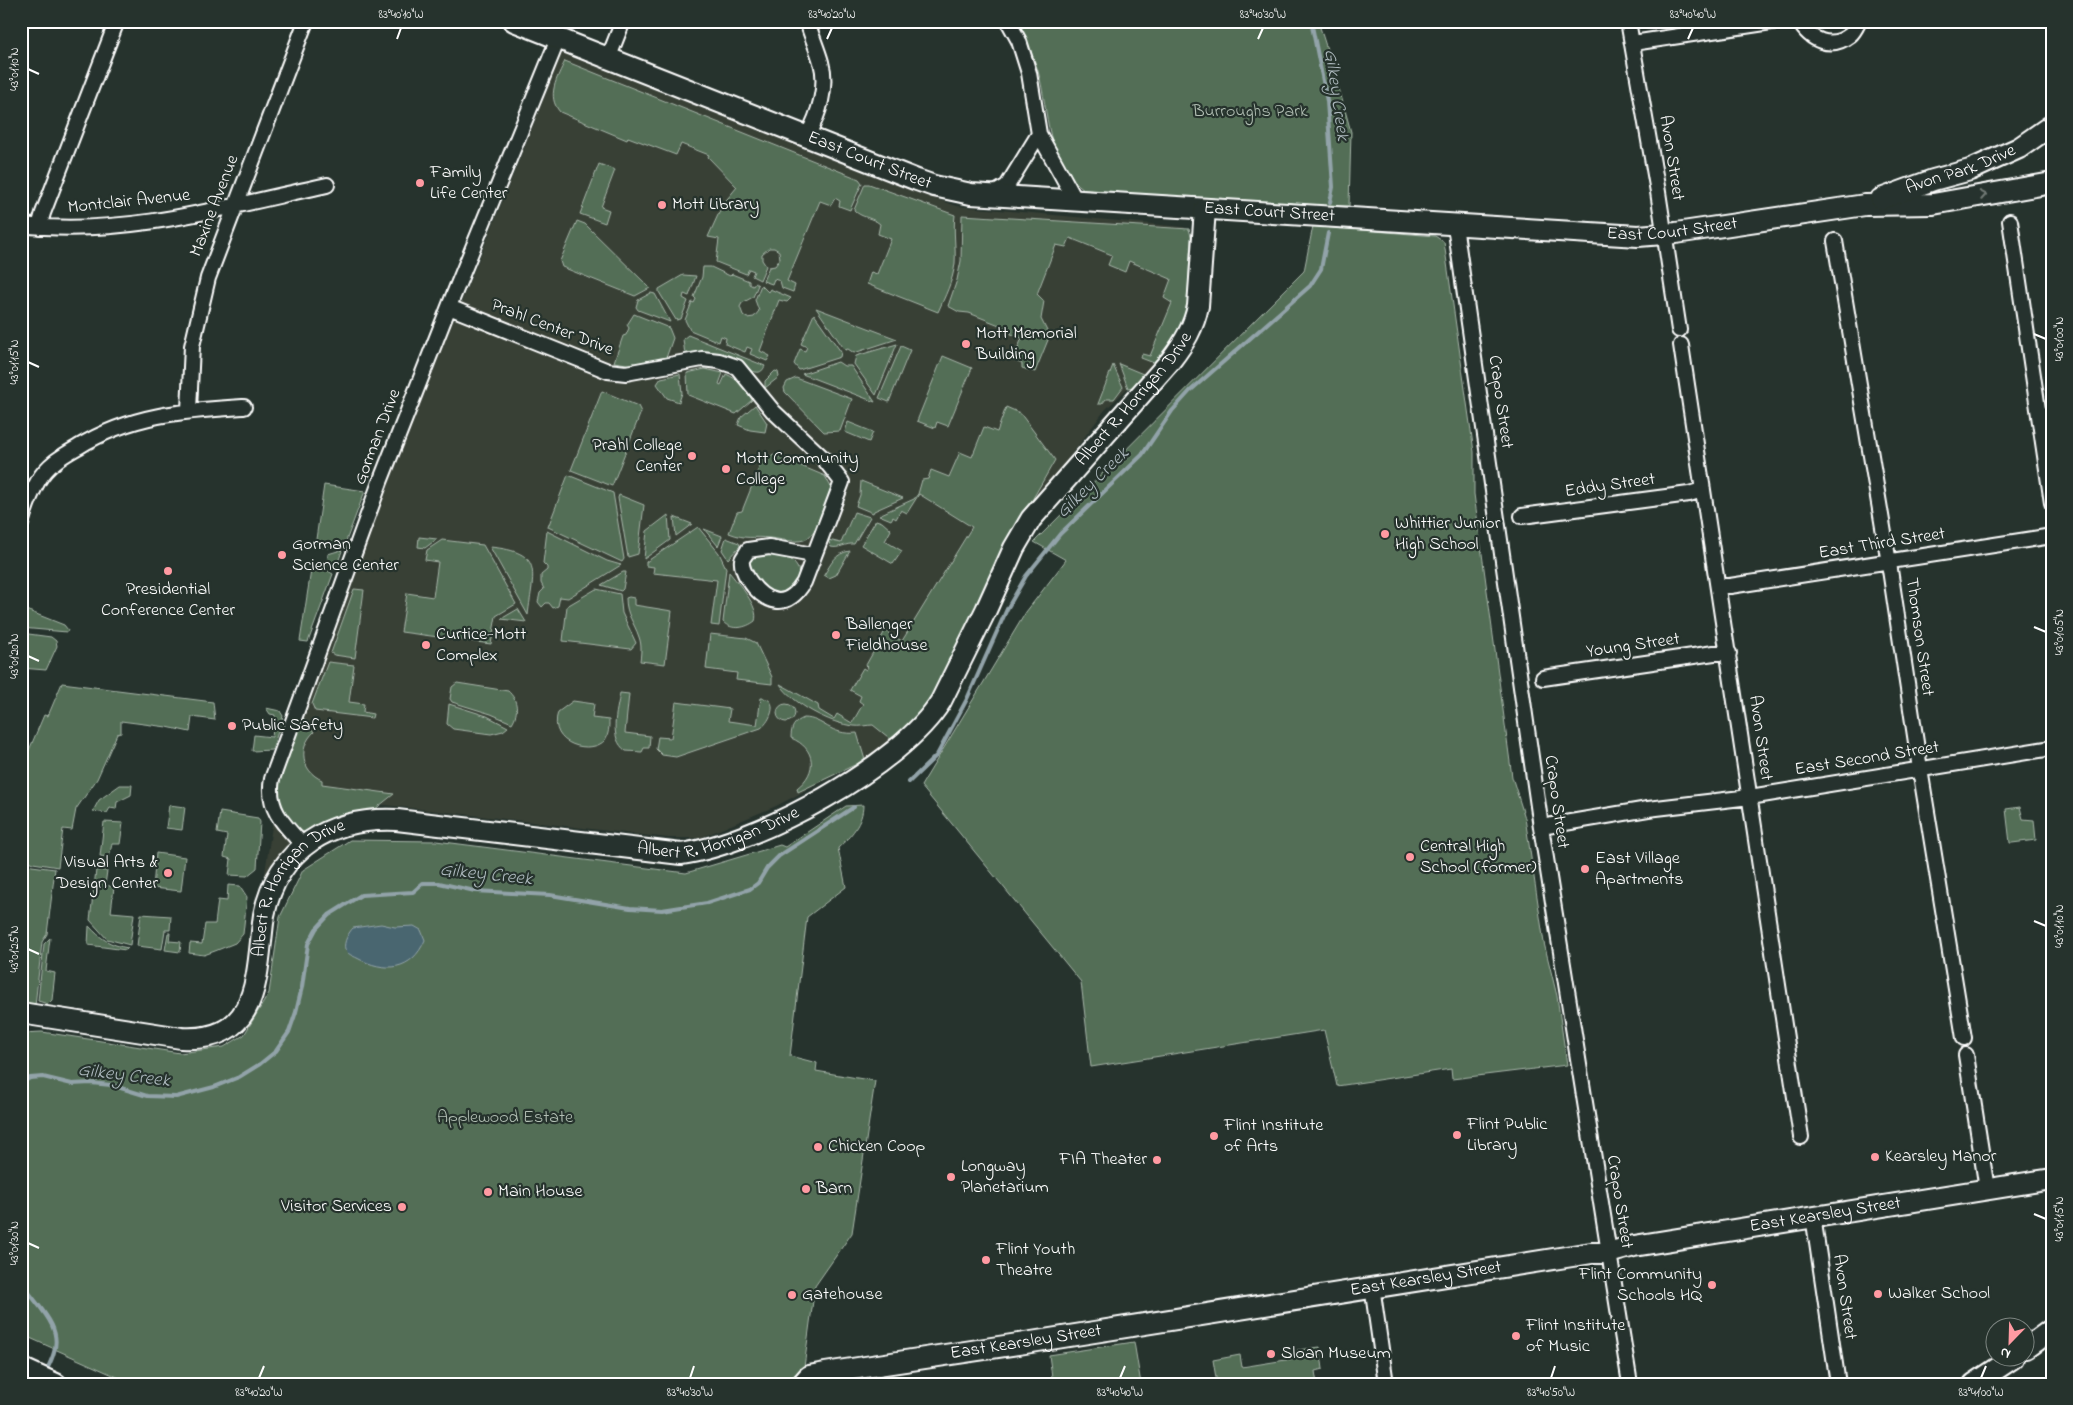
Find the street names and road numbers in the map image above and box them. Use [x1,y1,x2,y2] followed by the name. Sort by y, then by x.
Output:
[1651,113,1691,203] street label: Avon Street
[803,125,935,197] street label: East Court Street
[1902,138,2021,202] street label: Avon Park Drive
[184,150,247,261] street label: Maxine Avenue
[66,183,192,221] street label: Montclair Avenue
[1203,196,1336,230] street label: East Court Street
[1606,211,1739,249] street label: East Court Street
[487,293,618,364] street label: Prahl Center Drive
[1070,327,1200,472] street label: Albert R. Horrigan Drive
[1481,354,1519,450] street label: Crapo Street
[348,384,409,489] street label: Gorman Drive
[1563,467,1657,505] street label: Eddy Street
[1817,521,1947,567] street label: East Third Street
[1898,576,1940,698] street label: Thomson Street
[1585,627,1682,666] street label: Young Street
[1741,694,1779,782] street label: Avon Street
[1793,735,1941,783] street label: East Second Street
[1537,754,1575,850] street label: Crapo Street
[636,800,805,867] street label: Albert R. Horrigan Drive
[246,813,349,958] street label: Albert R. Horrigan Drive
[1599,1153,1639,1251] street label: Crapo Street
[1748,1190,1903,1240] street label: East Kearsley Street
[1825,1253,1863,1341] street label: Avon Street
[1348,1254,1503,1304] street label: East Kearsley Street
[948,1318,1103,1367] street label: East Kearsley Street

